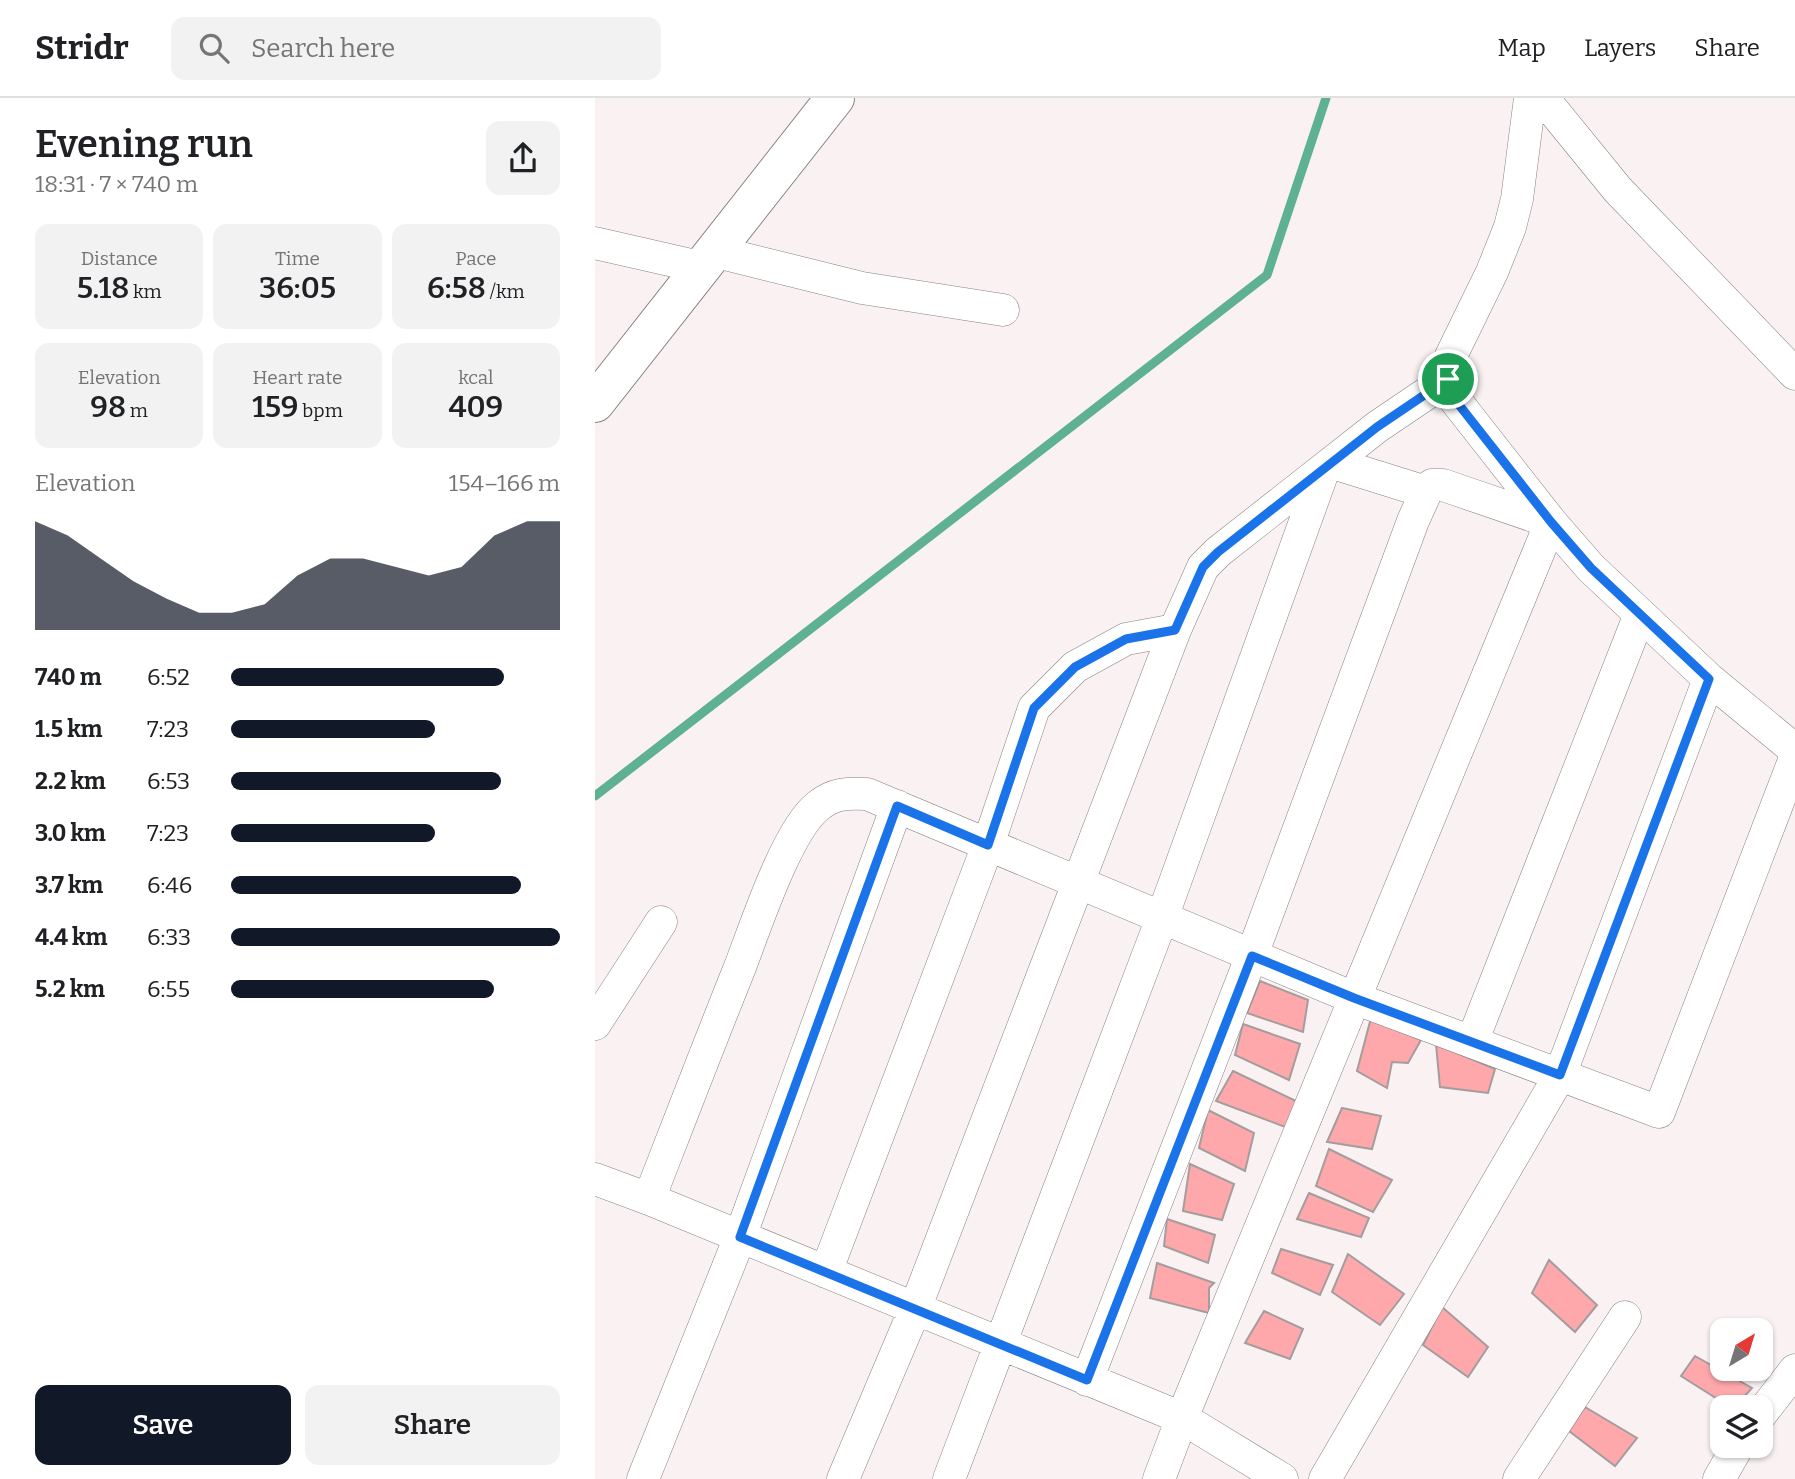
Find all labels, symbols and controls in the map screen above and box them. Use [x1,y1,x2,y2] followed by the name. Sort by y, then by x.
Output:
[171,17,661,80] search box
[35,28,129,68] text: Stridr
[195,29,233,67] icon: search
[251,33,395,64] text: Search here
[1498,34,1546,62] text: Map
[1584,34,1656,62] text: Layers
[1694,34,1760,62] text: Share
[35,121,253,167] text: Evening run
[486,121,560,195] button: share
[35,170,198,198] text: 18:31 · 7 × 740 m
[81,247,158,270] text: Distance
[275,247,320,270] text: Time
[455,247,496,270] text: Pace
[77,270,129,306] text: 5.18
[259,270,336,306] text: 36:05
[427,270,486,306] text: 6:58
[129,280,162,303] text: km
[486,280,525,303] text: /km
[1418,349,1478,409] pin
[1429,360,1467,398] icon: arrive
[78,366,161,389] text: Elevation
[253,366,342,389] text: Heart rate
[458,366,494,389] text: kcal
[90,389,126,425] text: 98
[252,389,299,425] text: 159
[448,389,503,425] text: 409
[126,399,148,422] text: m
[299,399,343,422] text: bpm
[35,469,135,497] text: Elevation
[449,469,560,497] text: 154–166 m
[35,663,102,691] text: 740 m
[147,663,190,691] text: 6:52
[35,715,102,743] text: 1.5 km
[147,715,189,743] text: 7:23
[35,767,106,795] text: 2.2 km
[147,767,190,795] text: 6:53
[35,819,106,847] text: 3.0 km
[147,819,189,847] text: 7:23
[35,871,103,899] text: 3.7 km
[147,871,192,899] text: 6:46
[35,923,107,951] text: 4.4 km
[147,923,191,951] text: 6:33
[35,975,105,1003] text: 5.2 km
[147,975,190,1003] text: 6:55
[1710,1318,1773,1381] north arrow
[1710,1318,1773,1458] map controls
[35,1385,291,1465] button: Save
[305,1385,560,1465] button: Share
[1710,1395,1773,1458] button: layers

